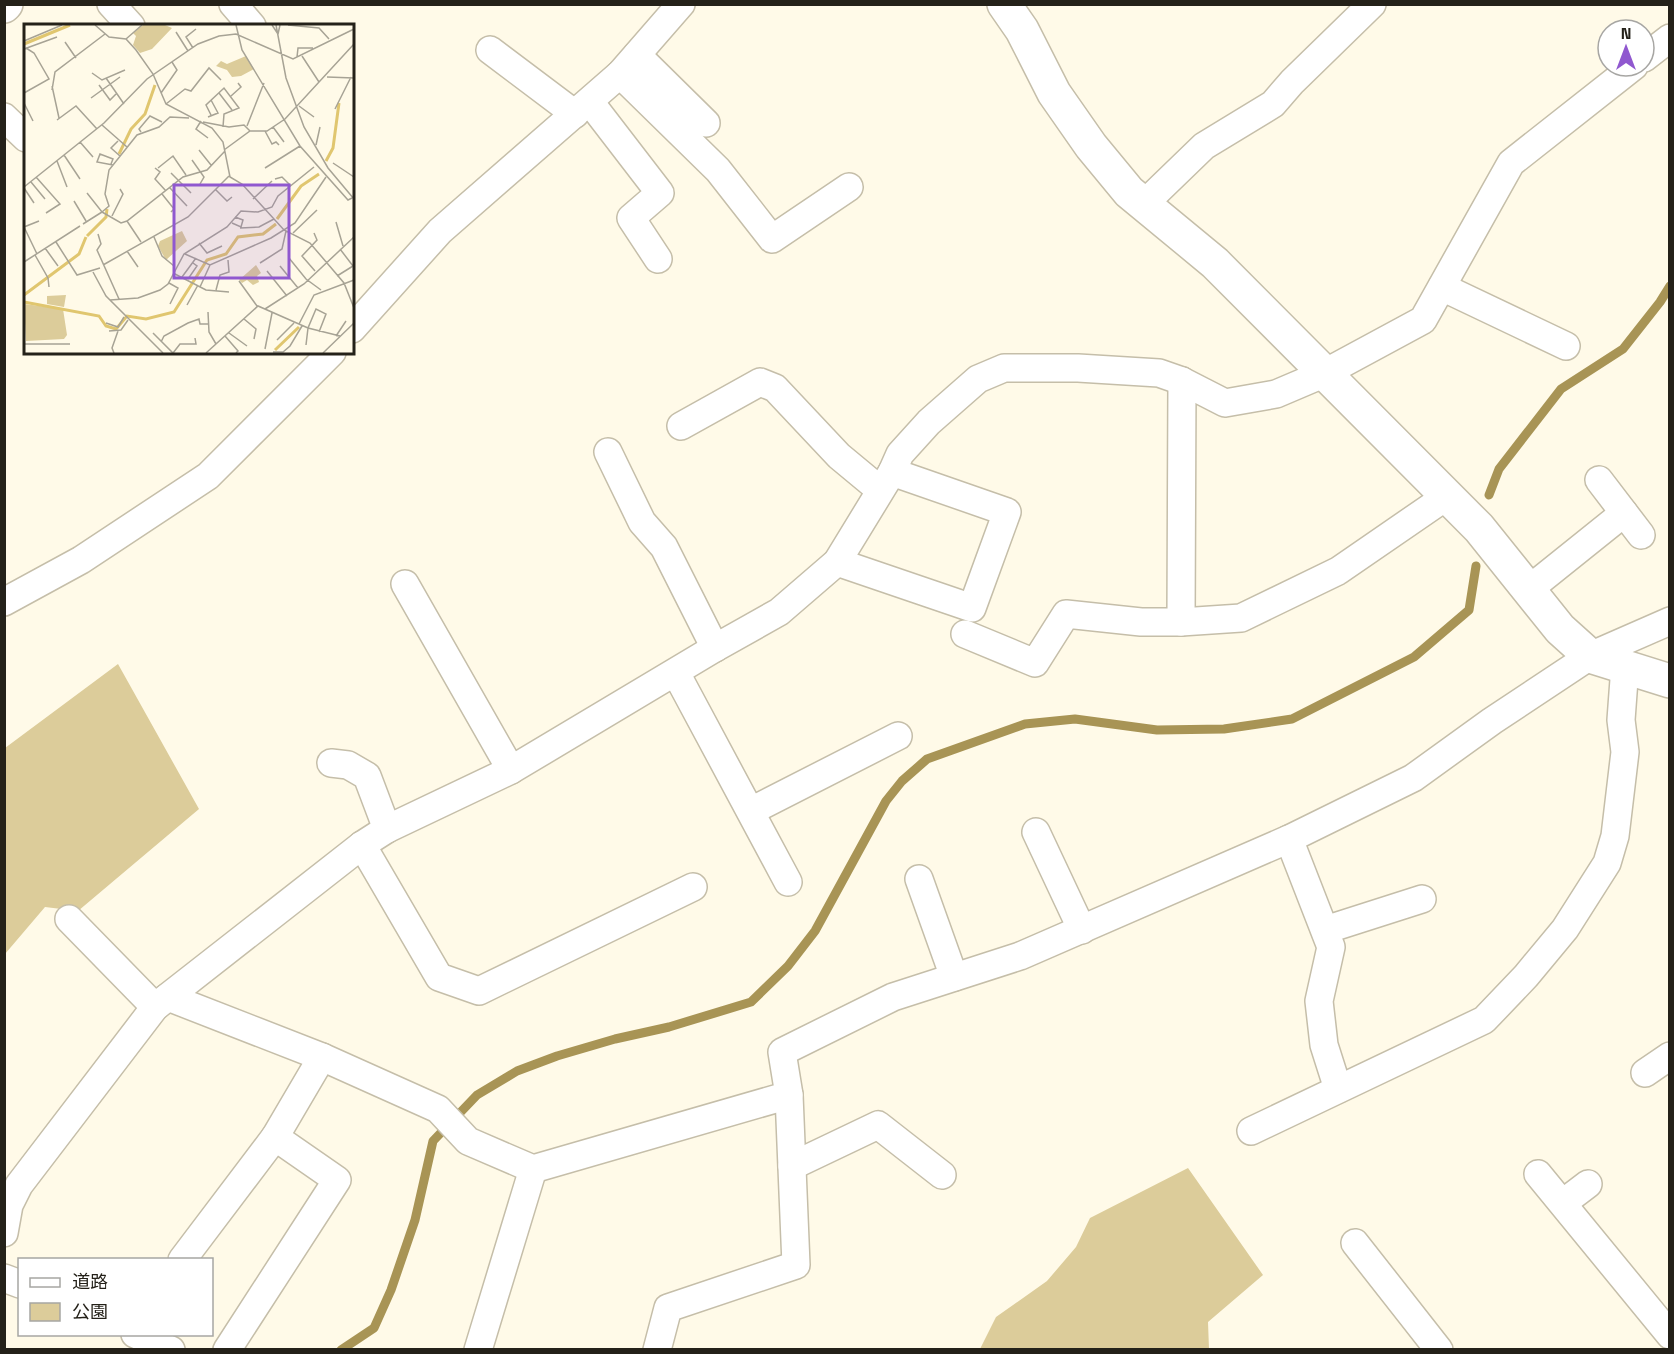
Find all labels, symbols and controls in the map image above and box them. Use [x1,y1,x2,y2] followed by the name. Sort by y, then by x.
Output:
[1596,18,1656,78] north arrow
[1621,23,1631,44] text: N
[24,24,354,354] inset map
[18,1258,213,1336] legend
[72,1270,108,1293] text: 道路
[72,1300,108,1323] text: 公園

